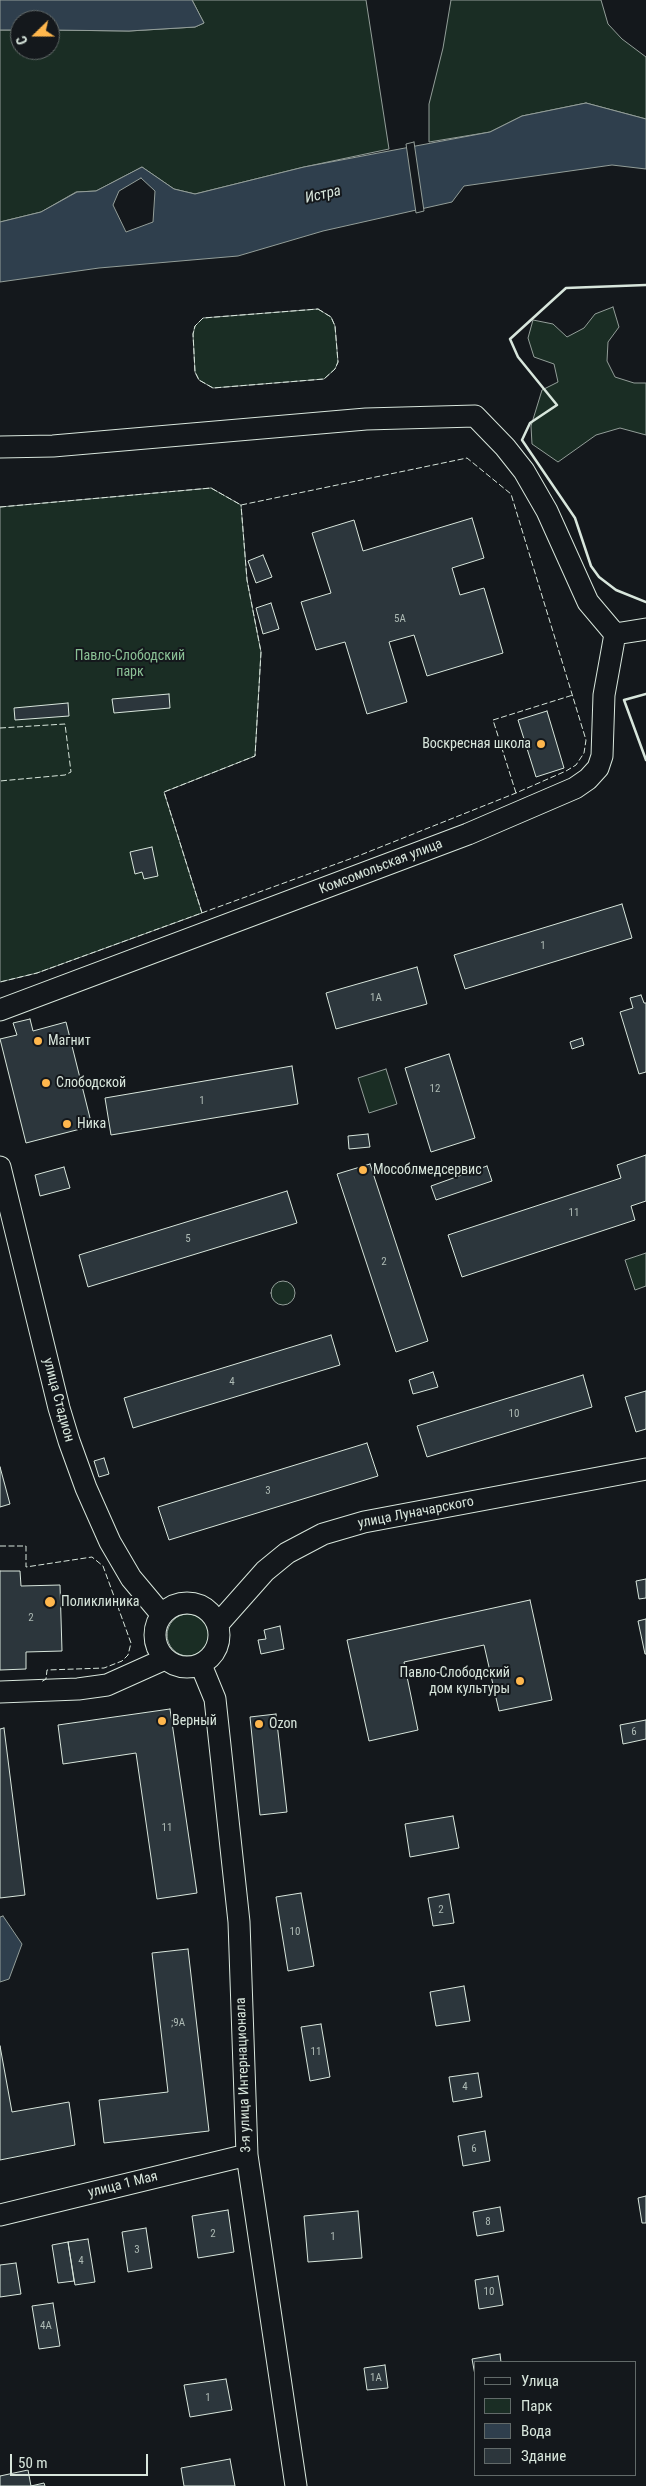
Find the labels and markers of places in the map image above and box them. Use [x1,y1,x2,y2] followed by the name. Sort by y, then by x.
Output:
[422,736,531,752] place label: Воскресная школа
[535,738,547,750] marker: Воскресная школа
[48,1033,91,1049] place label: Магнит
[32,1035,44,1047] marker: Магнит
[56,1075,126,1091] place label: Слободской
[40,1077,52,1089] marker: Слободской
[77,1116,106,1132] place label: Ника
[61,1118,73,1130] marker: Ника
[373,1162,482,1178] place label: Мособлмедсервис
[357,1164,369,1176] marker: Мособлмедсервис
[61,1594,140,1610] place label: Поликлиника
[43,1595,57,1609] marker: Поликлиника
[400,1665,510,1698] place label: Павло-Слободский дом культуры
[514,1675,526,1687] marker: Павло-Слободский дом культуры
[172,1713,217,1729] place label: Верный
[156,1715,168,1727] marker: Верный
[269,1716,297,1732] place label: Ozon
[253,1718,265,1730] marker: Ozon

